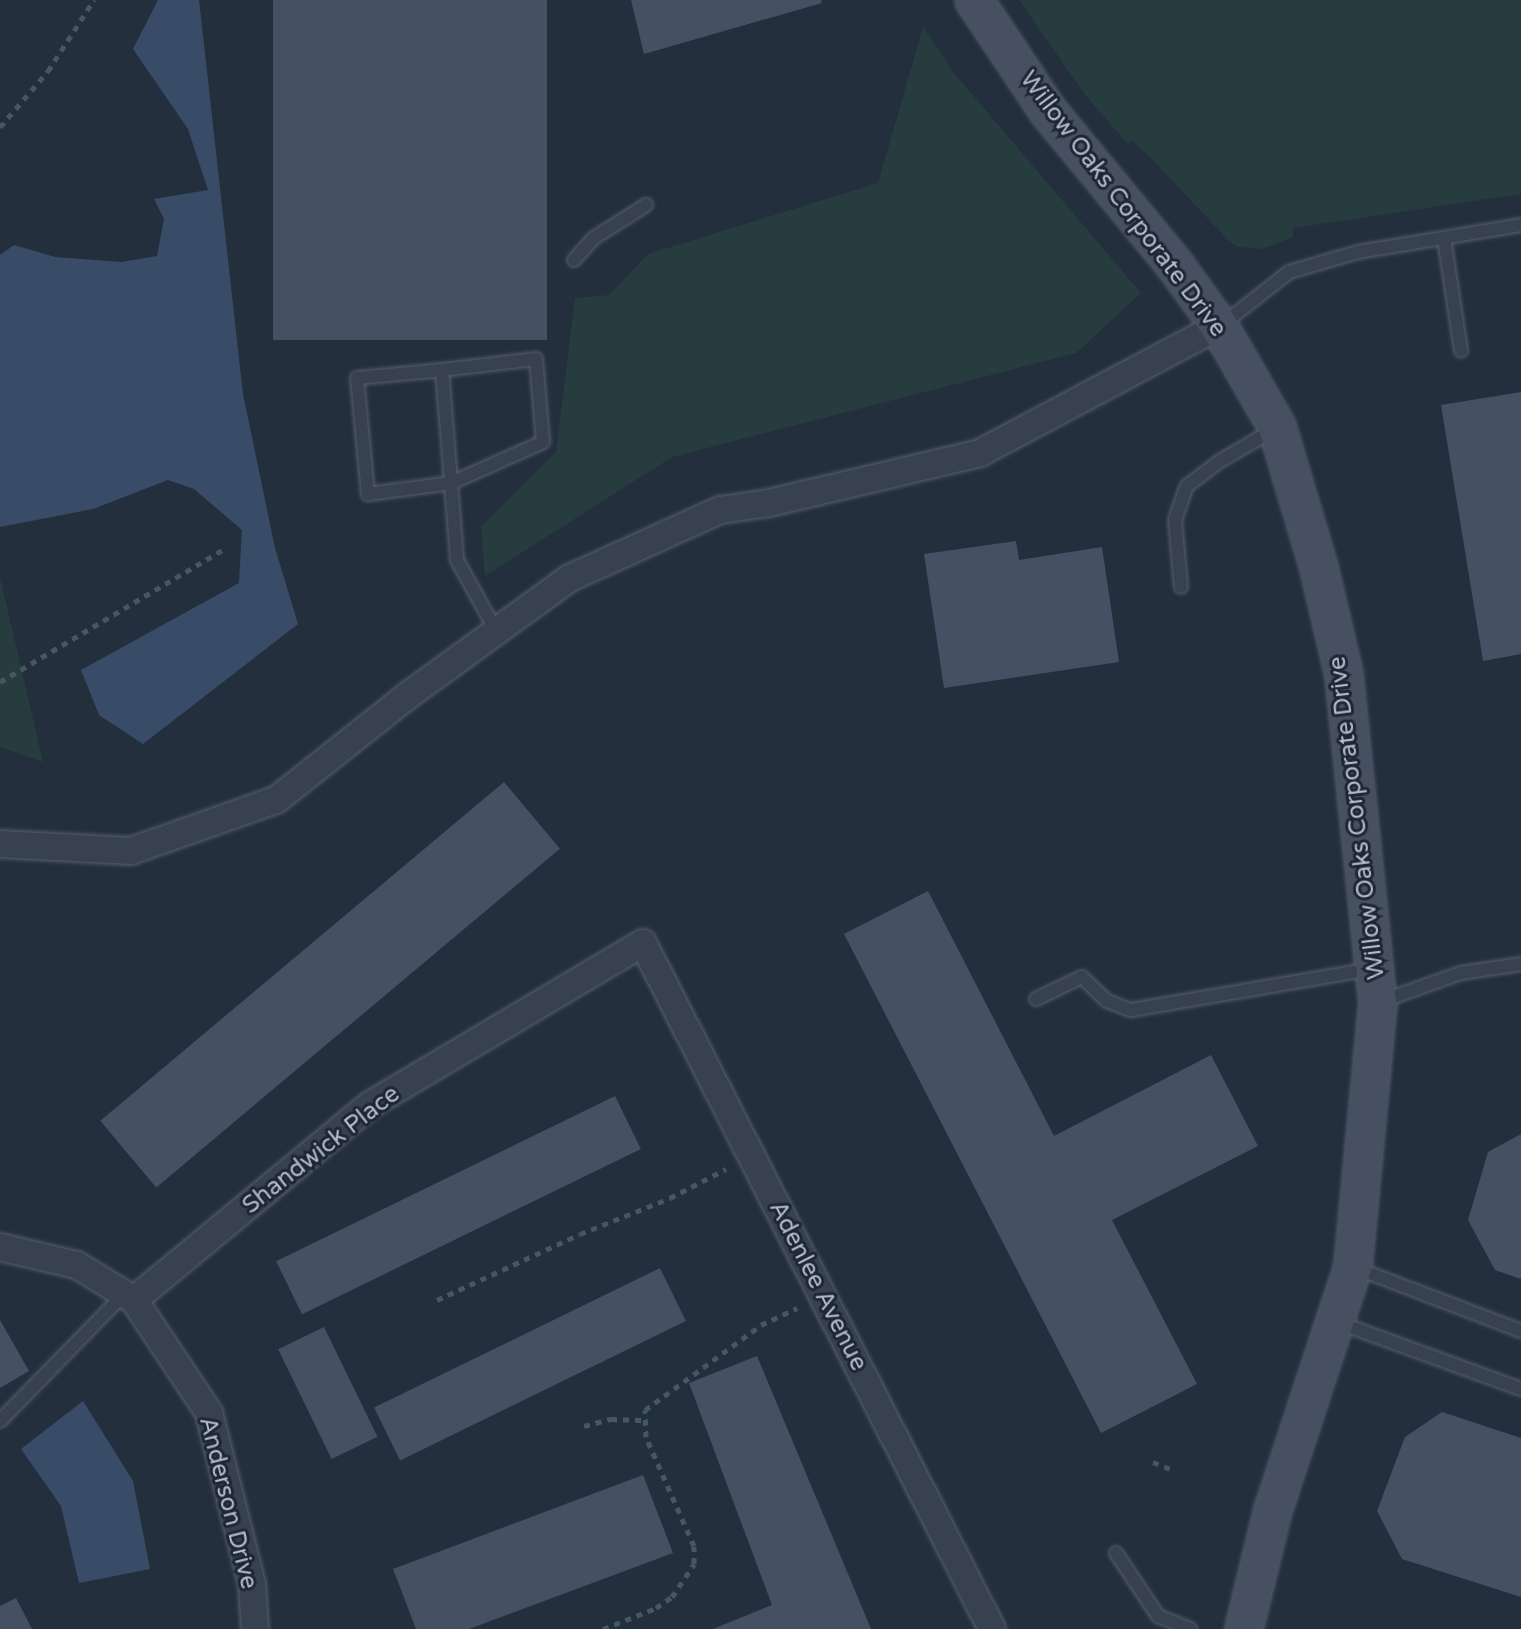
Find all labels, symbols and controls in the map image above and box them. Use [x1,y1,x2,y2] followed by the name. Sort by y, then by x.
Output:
[1014,65,1232,343] street label: Willow Oaks Corporate Drive
[1323,655,1391,981] street label: Willow Oaks Corporate Drive
[237,1080,405,1220] street label: Shandwick Place
[763,1196,873,1376] street label: Adenlee Avenue
[193,1414,263,1592] street label: Anderson Drive

